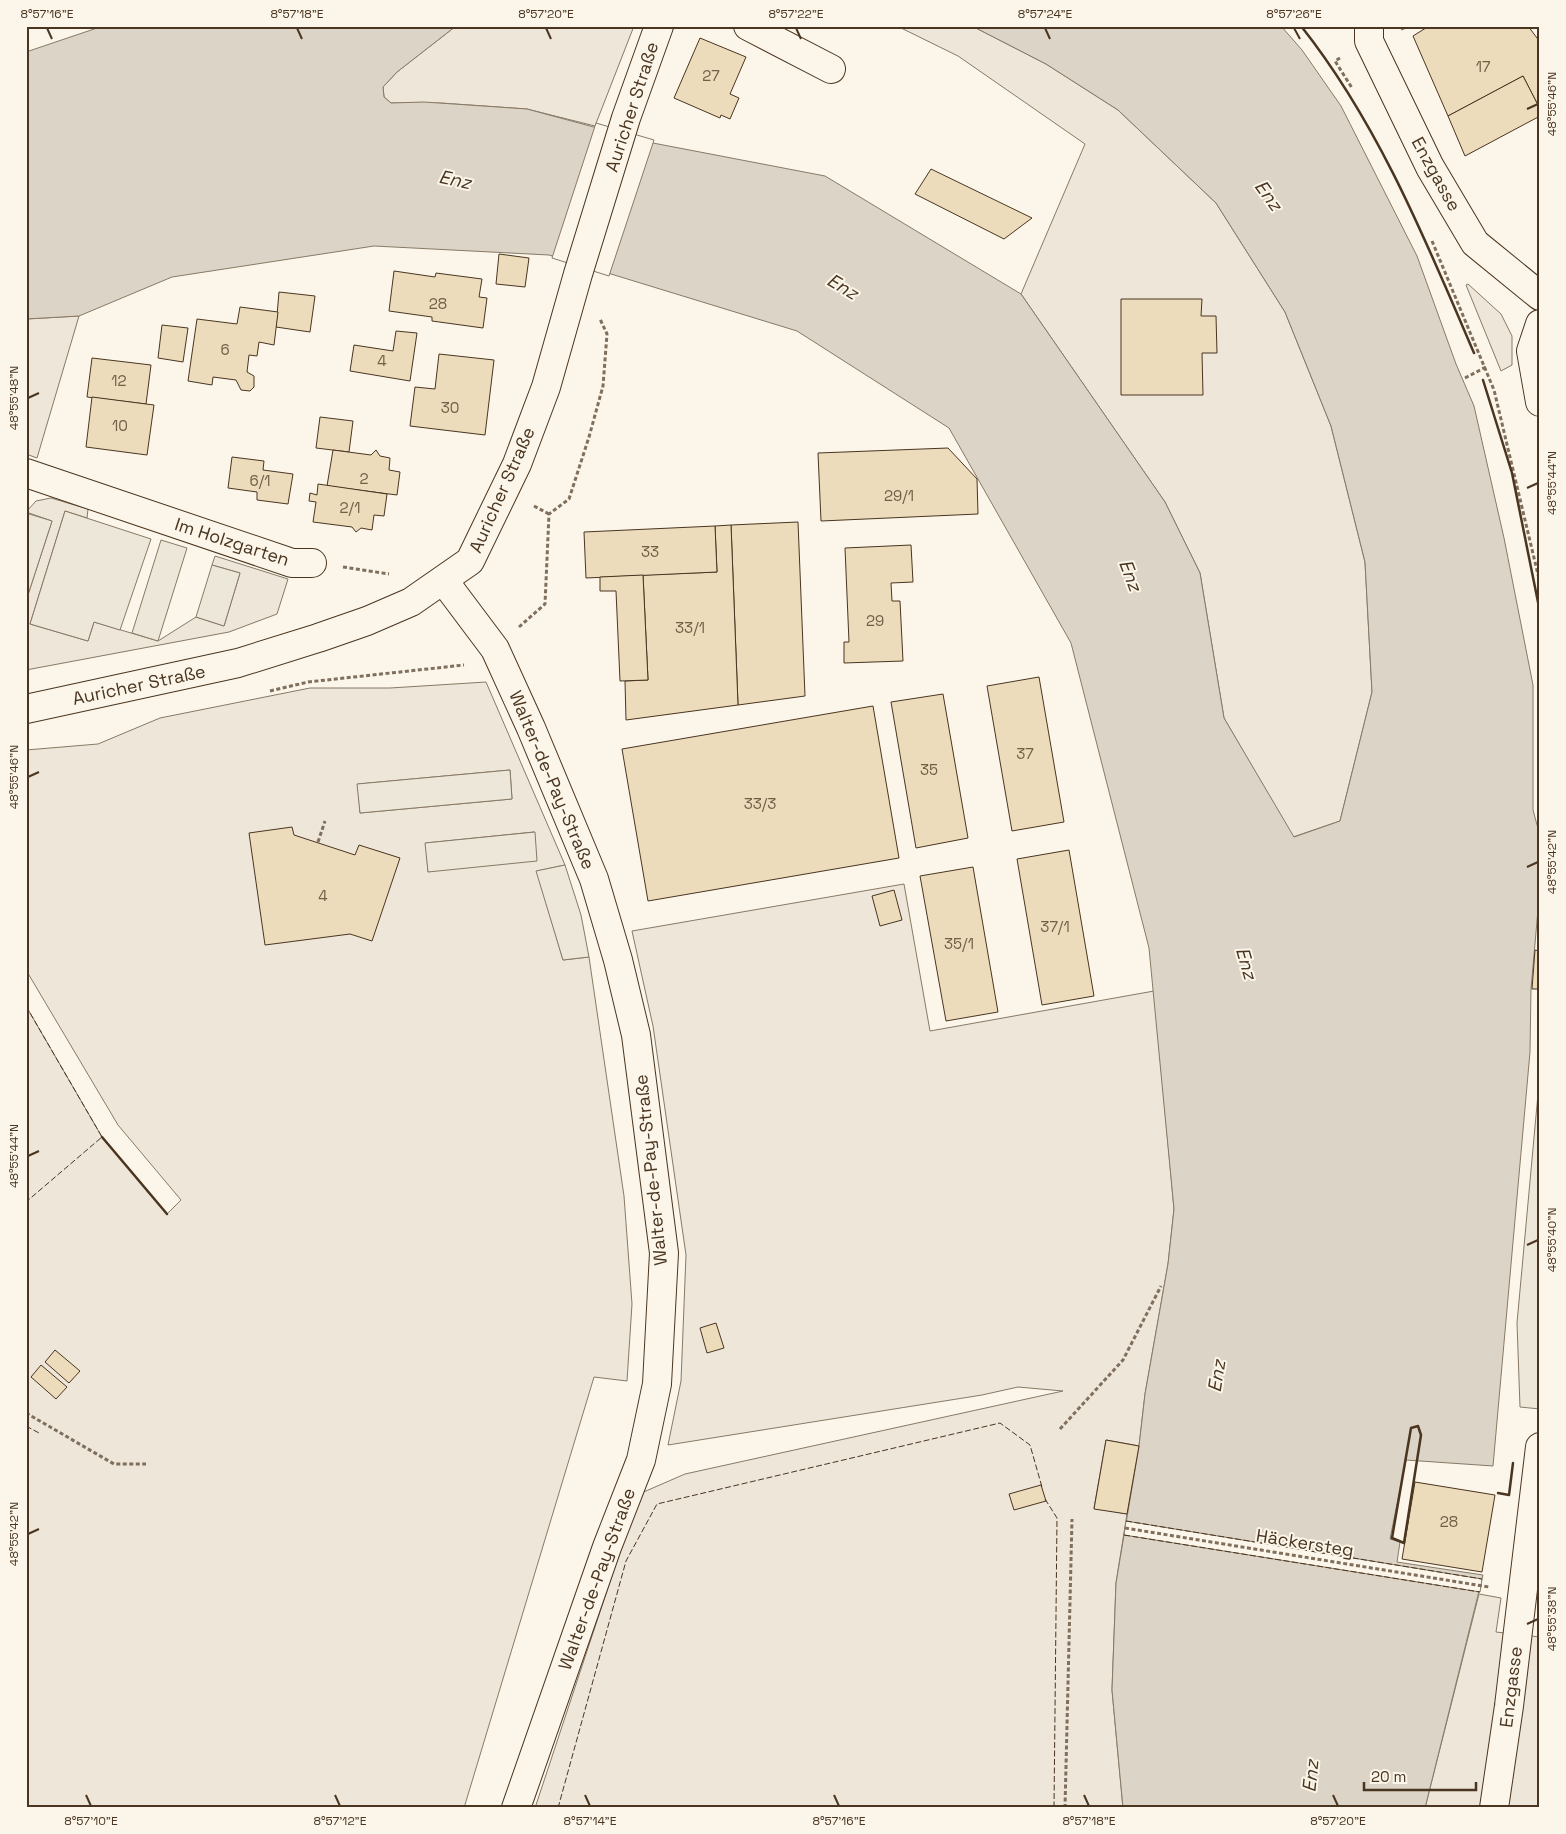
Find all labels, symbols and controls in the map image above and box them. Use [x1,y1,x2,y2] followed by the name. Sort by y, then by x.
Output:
[20,6,74,22] text: 8°57'16"E
[270,6,324,22] text: 8°57'18"E
[518,6,574,22] text: 8°57'20"E
[768,6,824,22] text: 8°57'22"E
[1018,6,1073,22] text: 8°57'24"E
[1266,6,1322,22] text: 8°57'26"E
[600,39,663,175] street label: Auricher Straße
[1476,57,1490,76] house number: 17
[702,66,720,85] house number: 27
[1544,72,1560,136] text: 48°55'46"N
[1407,132,1466,215] street label: Enzgasse
[437,164,474,195] water label: Enz
[1249,175,1289,217] water label: Enz
[822,267,864,306] water label: Enz
[429,294,447,313] house number: 28
[220,340,230,359] house number: 6
[377,351,387,370] house number: 4
[6,366,22,430] text: 48°55'48"N
[111,371,127,390] house number: 12
[441,398,459,417] house number: 30
[112,416,128,435] house number: 10
[463,423,540,556] street label: Auricher Straße
[1544,451,1560,515] text: 48°55'44"N
[359,469,369,488] house number: 2
[249,471,271,490] house number: 6/1
[884,486,914,505] house number: 29/1
[340,498,360,517] house number: 2/1
[172,512,292,571] street label: Im Holzgarten
[641,542,659,561] house number: 33
[1113,556,1148,596] water label: Enz
[866,611,884,630] house number: 29
[675,618,705,637] house number: 33/1
[70,659,208,710] street label: Auricher Straße
[504,687,601,873] street label: Walter-de-Pay-Straße
[1016,744,1034,763] house number: 37
[6,745,22,809] text: 48°55'46"N
[920,760,938,779] house number: 35
[744,794,776,813] house number: 33/3
[1544,830,1560,894] text: 48°55'42"N
[318,886,328,905] house number: 4
[1040,917,1070,936] house number: 37/1
[944,934,974,953] house number: 35/1
[1230,944,1263,983] water label: Enz
[629,1073,672,1267] street label: Walter-de-Pay-Straße
[6,1124,22,1188] text: 48°55'44"N
[1544,1208,1560,1272] text: 48°55'40"N
[1202,1357,1232,1394] water label: Enz
[553,1485,640,1673] street label: Walter-de-Pay-Straße
[6,1502,22,1566] text: 48°55'42"N
[1440,1512,1458,1531] house number: 28
[1255,1523,1356,1562] street label: Häckersteg
[1544,1587,1560,1651] text: 48°55'38"N
[1494,1645,1527,1729] street label: Enzgasse
[1296,1758,1325,1793] water label: Enz
[1364,1759,1476,1791] scale bar
[1371,1767,1406,1786] text: 20 m
[64,1813,118,1829] text: 8°57'10"E
[314,1813,367,1829] text: 8°57'12"E
[564,1813,617,1829] text: 8°57'14"E
[812,1813,866,1829] text: 8°57'16"E
[1062,1813,1116,1829] text: 8°57'18"E
[1310,1813,1366,1829] text: 8°57'20"E

